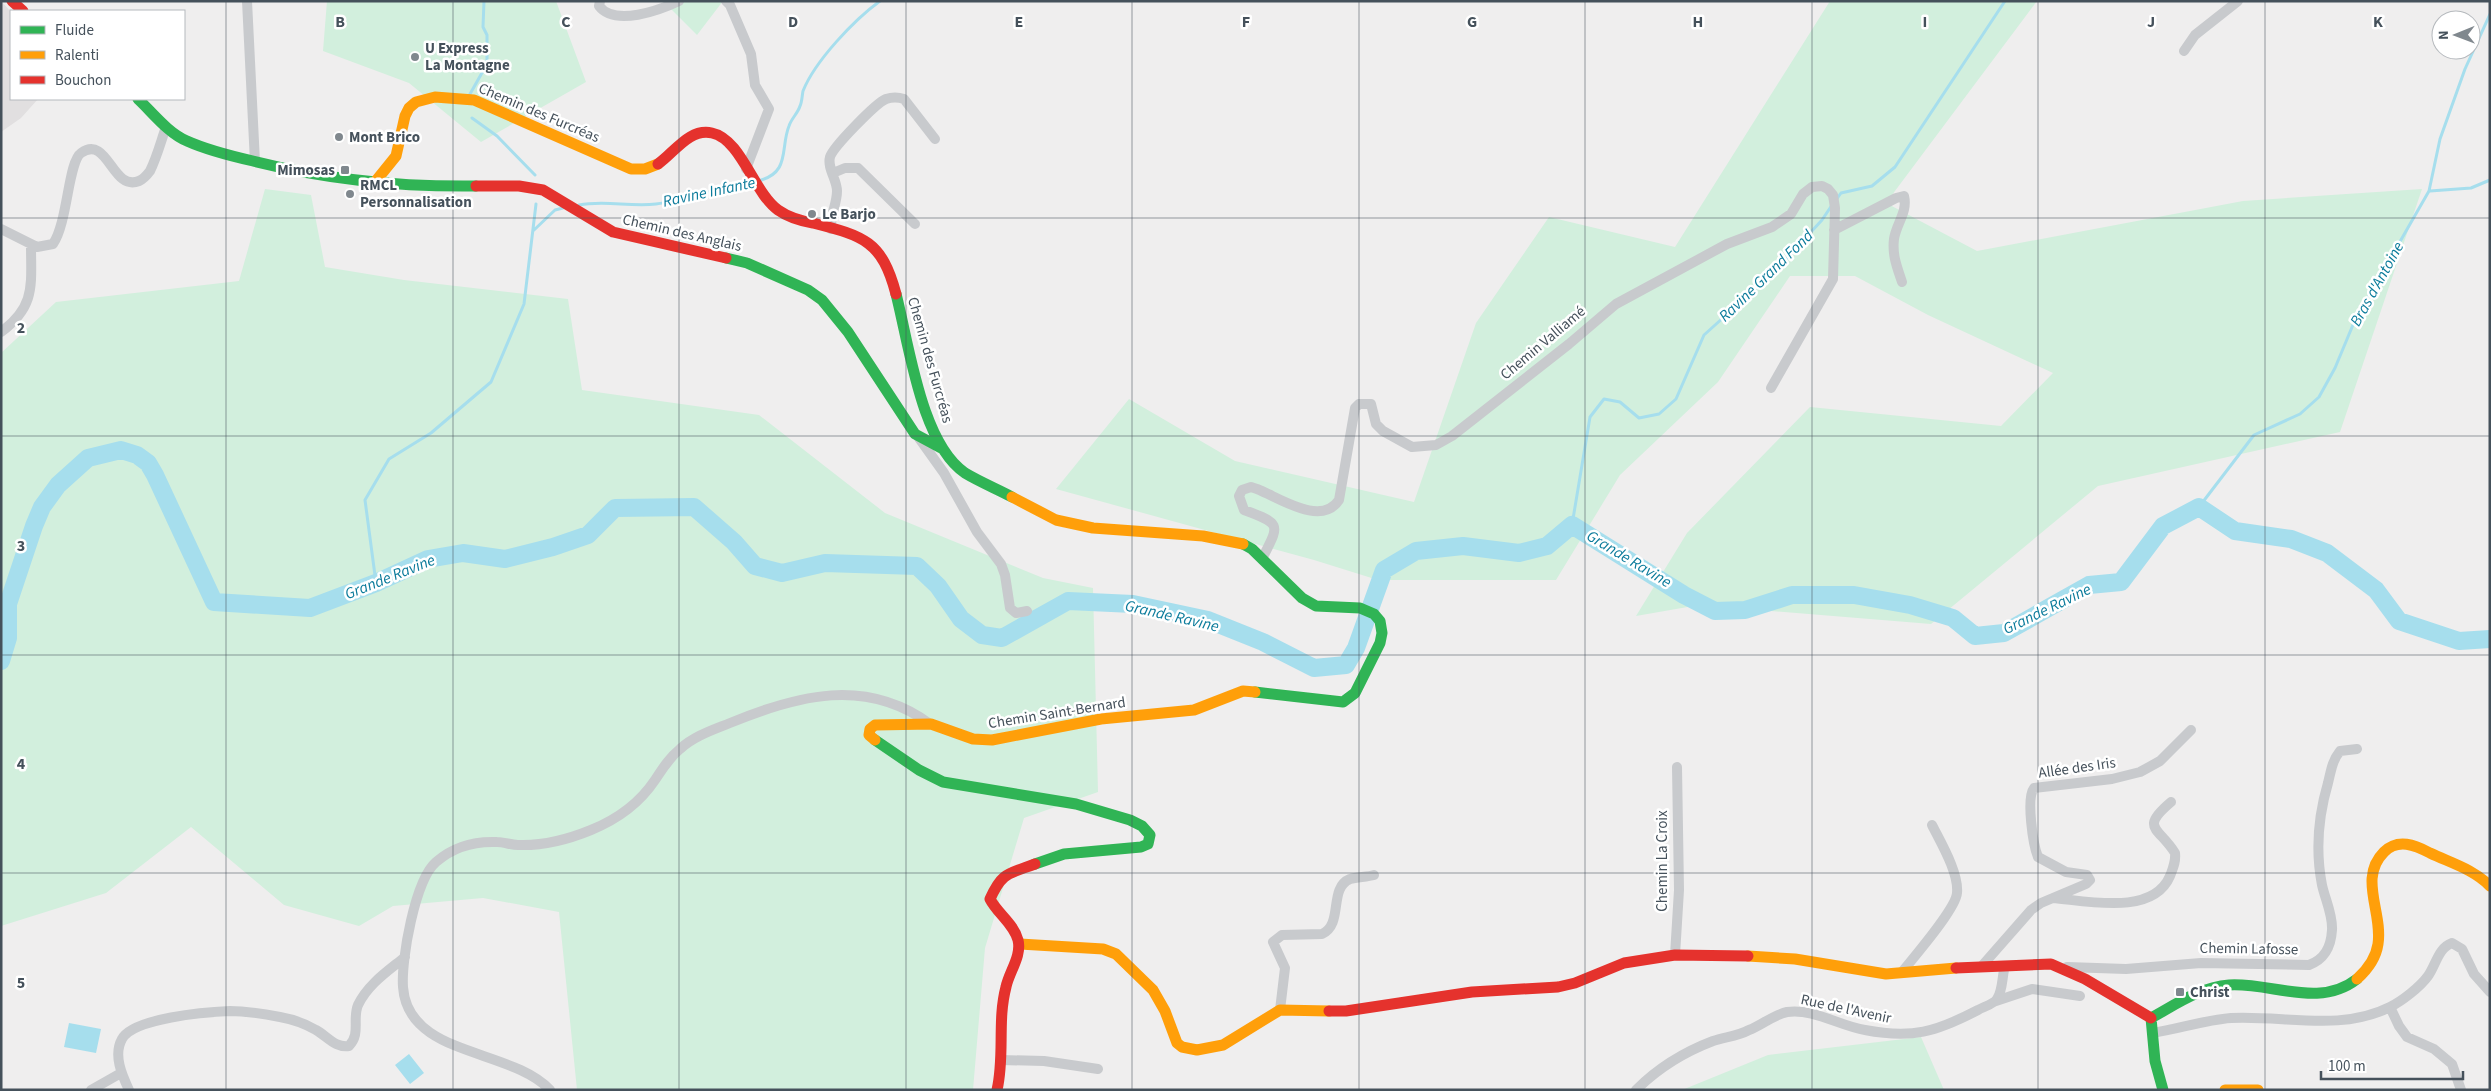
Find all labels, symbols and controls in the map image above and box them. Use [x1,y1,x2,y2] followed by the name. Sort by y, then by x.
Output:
[10,10,185,100] legend
[2431,10,2481,60] north arrow
[335,11,345,33] text: B
[561,11,571,33] text: C
[788,11,798,33] text: D
[1015,11,1023,33] text: E
[1242,11,1250,33] text: F
[1467,11,1477,33] text: G
[1693,11,1703,33] text: H
[1923,11,1927,33] text: I
[2147,11,2155,33] text: J
[2373,11,2383,33] text: K
[55,20,94,41] text: Fluide
[2434,30,2454,40] text: N
[425,38,510,76] place label: U Express La Montagne
[55,45,99,66] text: Ralenti
[409,51,421,63] marker: U Express La Montagne
[55,70,111,91] text: Bouchon
[475,78,603,148] street label: Chemin des Furcréas
[349,127,420,148] place label: Mont Brico
[333,131,345,143] marker: Mont Brico
[277,160,335,181] place label: Mimosas
[339,164,351,176] marker: Mimosas
[661,171,758,213] water label: Ravine Infante
[360,175,472,213] place label: RMCL Personnalisation
[344,188,356,200] marker: RMCL Personnalisation
[822,204,876,225] place label: Le Barjo
[806,208,818,220] marker: Le Barjo
[620,209,744,257] street label: Chemin des Anglais
[1714,225,1818,327] water label: Ravine Grand Fond
[2345,237,2409,330] water label: Bras d'Antoine
[902,295,958,425] street label: Chemin des Furcréas
[1496,301,1590,385] street label: Chemin Valliamé
[17,317,25,339] text: 2
[1582,525,1676,593] water label: Grande Ravine
[17,535,25,557] text: 3
[342,549,439,605] water label: Grande Ravine
[1999,578,2095,640] water label: Grande Ravine
[1123,595,1221,638] water label: Grande Ravine
[987,692,1127,734] street label: Chemin Saint-Bernard
[2037,752,2117,784] street label: Allée des Iris
[17,753,26,775] text: 4
[1652,810,1673,912] street label: Chemin La Croix
[2199,938,2299,960] street label: Chemin Lafosse
[17,972,25,994] text: 5
[2190,982,2230,1003] place label: Christ
[2174,986,2186,998] marker: Christ
[1799,989,1894,1029] street label: Rue de l'Avenir
[2321,1048,2464,1080] scale bar
[2328,1056,2366,1077] text: 100 m

